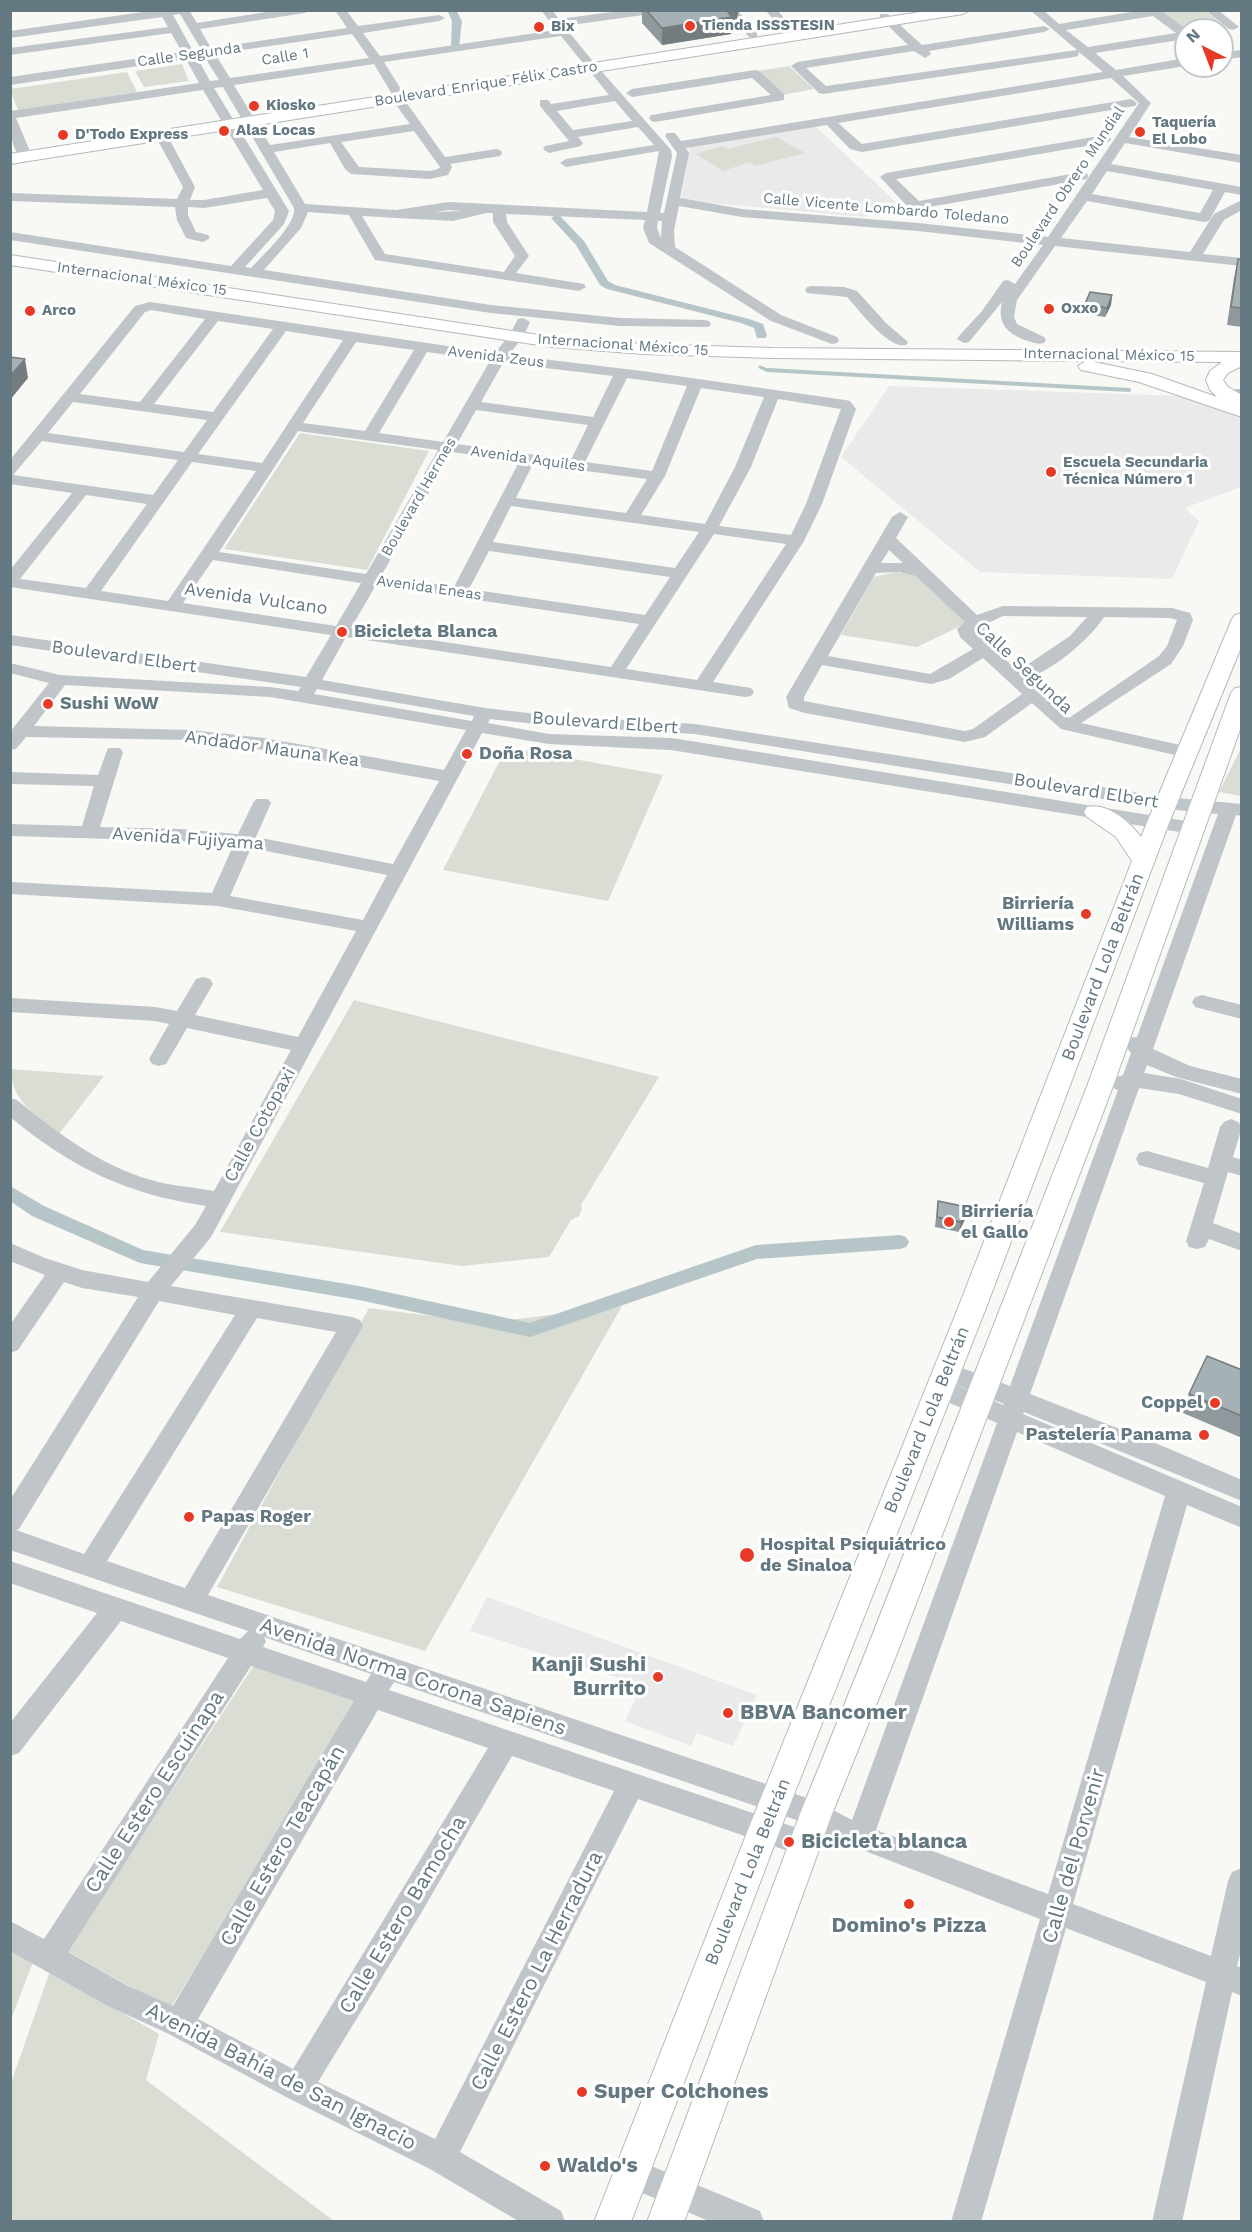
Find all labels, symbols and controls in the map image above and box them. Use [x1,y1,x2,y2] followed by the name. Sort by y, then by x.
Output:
[702,17,835,35] place label: Tienda ISSSTESIN
[551,18,574,36] place label: Bix
[1174,18,1234,78] north arrow
[683,19,697,33] marker: Tienda ISSSTESIN
[532,20,546,34] marker: Bix
[1182,25,1204,47] text: N
[136,39,242,71] street label: Calle Segunda
[260,44,310,70] street label: Calle 1
[373,57,599,111] street label: Boulevard Enrique Félix Castro
[266,97,316,115] place label: Kiosko
[247,99,261,113] marker: Kiosko
[1007,103,1129,271] street label: Boulevard Obrero Mundial
[1152,114,1216,149] place label: Taquería El Lobo
[236,122,315,140] place label: Alas Locas
[217,124,231,138] marker: Alas Locas
[1133,125,1147,139] marker: Taquería El Lobo
[75,126,188,144] place label: D'Todo Express
[56,128,70,142] marker: D'Todo Express
[762,189,1010,229] street label: Calle Vicente Lombardo Toledano
[56,258,228,300] street label: Internacional México 15
[1061,300,1098,318] place label: Oxxo
[42,302,76,320] place label: Arco
[1042,302,1056,316] marker: Oxxo
[23,304,37,318] marker: Arco
[537,330,709,360] street label: Internacional México 15
[447,342,545,372] street label: Avenida Zeus
[1023,345,1195,365] street label: Internacional México 15
[378,434,460,560] street label: Boulevard Hermes
[469,442,587,476] street label: Avenida Aquiles
[1063,454,1208,489] place label: Escuela Secundaria Técnica Número 1
[1044,465,1058,479] marker: Escuela Secundaria Técnica Número 1
[375,572,483,604] street label: Avenida Eneas
[183,578,329,620] street label: Avenida Vulcano
[971,617,1077,719] street label: Calle Segunda
[354,621,498,643] place label: Bicicleta Blanca
[335,625,349,639] marker: Bicicleta Blanca
[50,636,198,678] street label: Boulevard Elbert
[60,693,159,715] place label: Sushi WoW
[41,697,55,711] marker: Sushi WoW
[531,707,679,739] street label: Boulevard Elbert
[183,726,361,772] street label: Andador Mauna Kea
[479,743,573,765] place label: Doña Rosa
[460,747,474,761] marker: Doña Rosa
[1012,769,1160,813] street label: Boulevard Elbert
[111,823,265,855] street label: Avenida Fujiyama
[1057,870,1149,1064] street label: Boulevard Lola Beltrán
[997,893,1074,936] place label: Birriería Williams
[1079,907,1093,921] marker: Birriería Williams
[220,1064,300,1186] street label: Calle Cotopaxi
[961,1201,1033,1244] place label: Birriería el Gallo
[942,1215,956,1229] marker: Birriería el Gallo
[880,1323,974,1517] street label: Boulevard Lola Beltrán
[1141,1392,1203,1414] place label: Coppel
[1208,1396,1222,1410] marker: Coppel
[1025,1424,1192,1446] place label: Pastelería Panama
[1197,1428,1211,1442] marker: Pastelería Panama
[201,1506,311,1528] place label: Papas Roger
[182,1510,196,1524] marker: Papas Roger
[760,1534,946,1576] place label: Hospital Psiquiátrico de Sinaloa
[738,1546,756,1564] marker: Hospital Psiquiátrico de Sinaloa
[256,1613,570,1741] street label: Avenida Norma Corona Sapiens
[531,1652,646,1702] place label: Kanji Sushi Burrito
[651,1670,665,1684] marker: Kanji Sushi Burrito
[80,1686,230,1898] street label: Calle Estero Escuinapa
[740,1700,907,1726] place label: BBVA Bancomer
[721,1706,735,1720] marker: BBVA Bancomer
[215,1741,351,1951] street label: Calle Estero Teacapán
[1037,1765,1111,1947] street label: Calle del Porvenir
[701,1775,795,1969] street label: Boulevard Lola Beltrán
[334,1811,472,2019] street label: Calle Estero Bamocha
[801,1829,967,1855] place label: Bicicleta blanca
[782,1835,796,1849] marker: Bicicleta blanca
[465,1847,609,2095] street label: Calle Estero La Herradura
[902,1897,916,1911] marker: Domino's Pizza
[832,1913,986,1939] place label: Domino's Pizza
[142,1998,420,2156] street label: Avenida Bahía de San Ignacio
[594,2079,768,2105] place label: Super Colchones
[575,2085,589,2099] marker: Super Colchones
[557,2153,638,2179] place label: Waldo's
[538,2159,552,2173] marker: Waldo's

